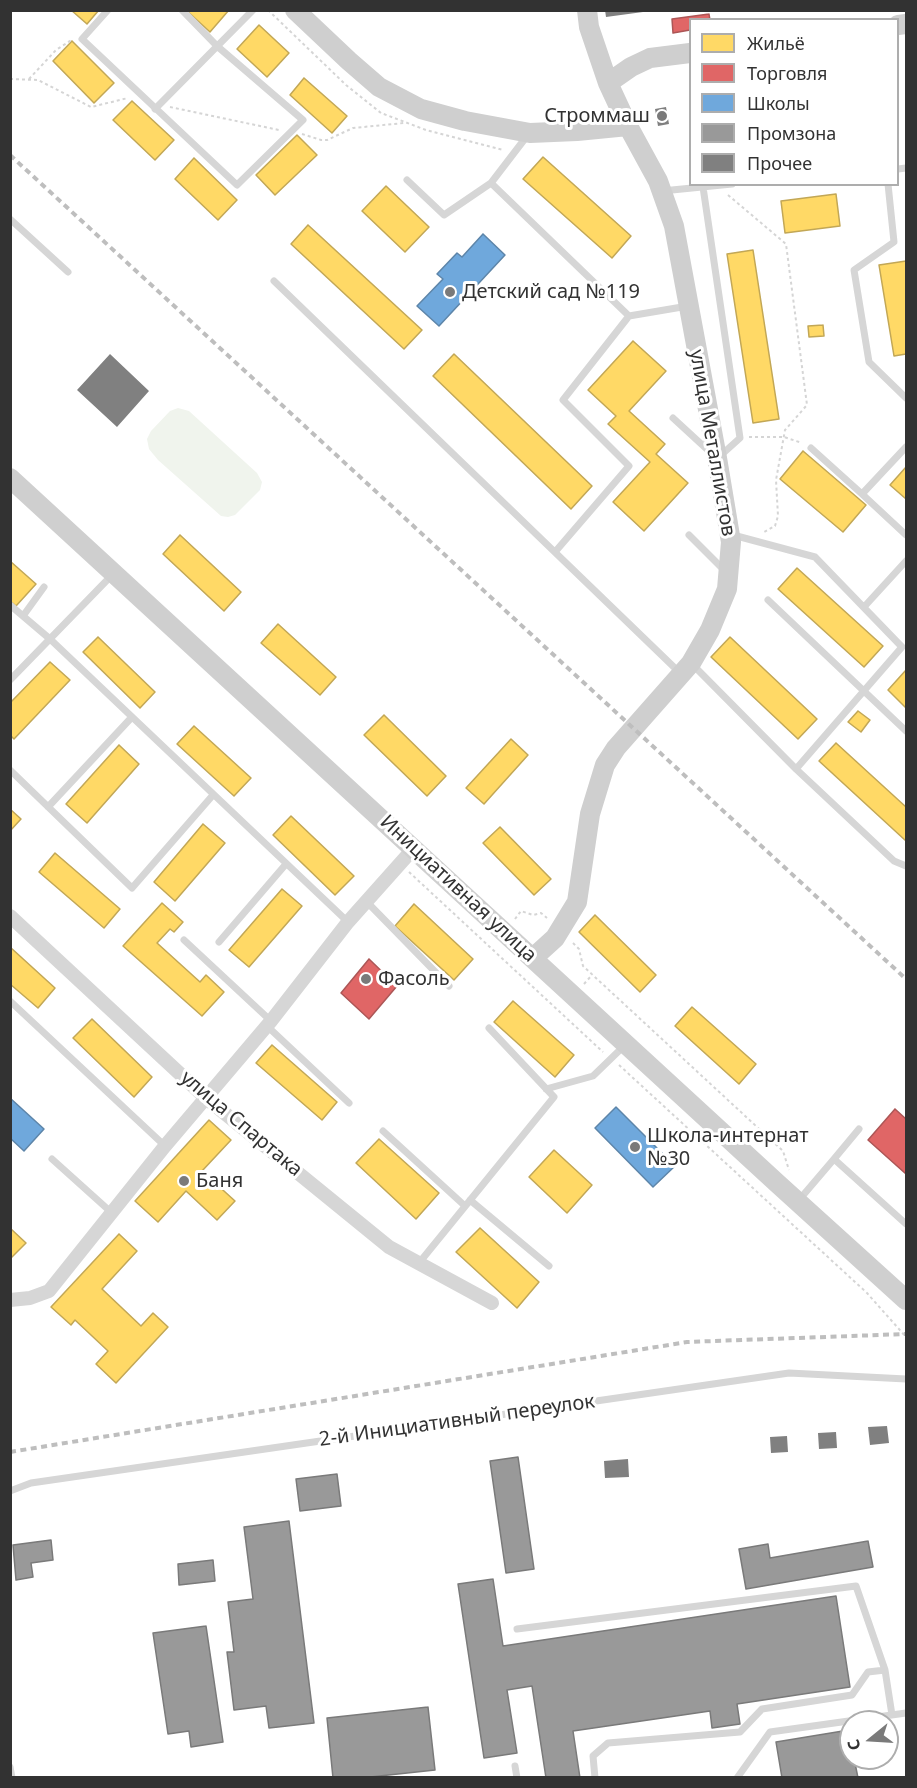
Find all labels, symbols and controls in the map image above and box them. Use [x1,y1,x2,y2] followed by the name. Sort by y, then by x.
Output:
[689,18,899,186] legend
[747,31,805,55] text: Жильё
[747,61,827,85] text: Торговля
[747,91,810,115] text: Школы
[544,104,650,128] place label: Строммаш
[655,109,669,123] marker: Строммаш
[747,121,836,145] text: Промзона
[747,151,812,175] text: Прочее
[462,280,640,304] place label: Детский сад №119
[443,285,457,299] marker: Детский сад №119
[684,348,740,538] street label: улица Металлистов
[375,810,541,968] street label: Инициативная улица
[378,967,450,991] place label: Фасоль
[359,972,373,986] marker: Фасоль
[175,1066,307,1182] street label: улица Спартака
[647,1124,809,1171] place label: Школа-интернат №30
[628,1140,642,1154] marker: Школа-интернат №30
[196,1169,243,1193] place label: Баня
[177,1174,191,1188] marker: Баня
[318,1390,596,1452] street label: 2-й Инициативный переулок
[839,1710,899,1770] north arrow
[842,1737,866,1753] text: С

